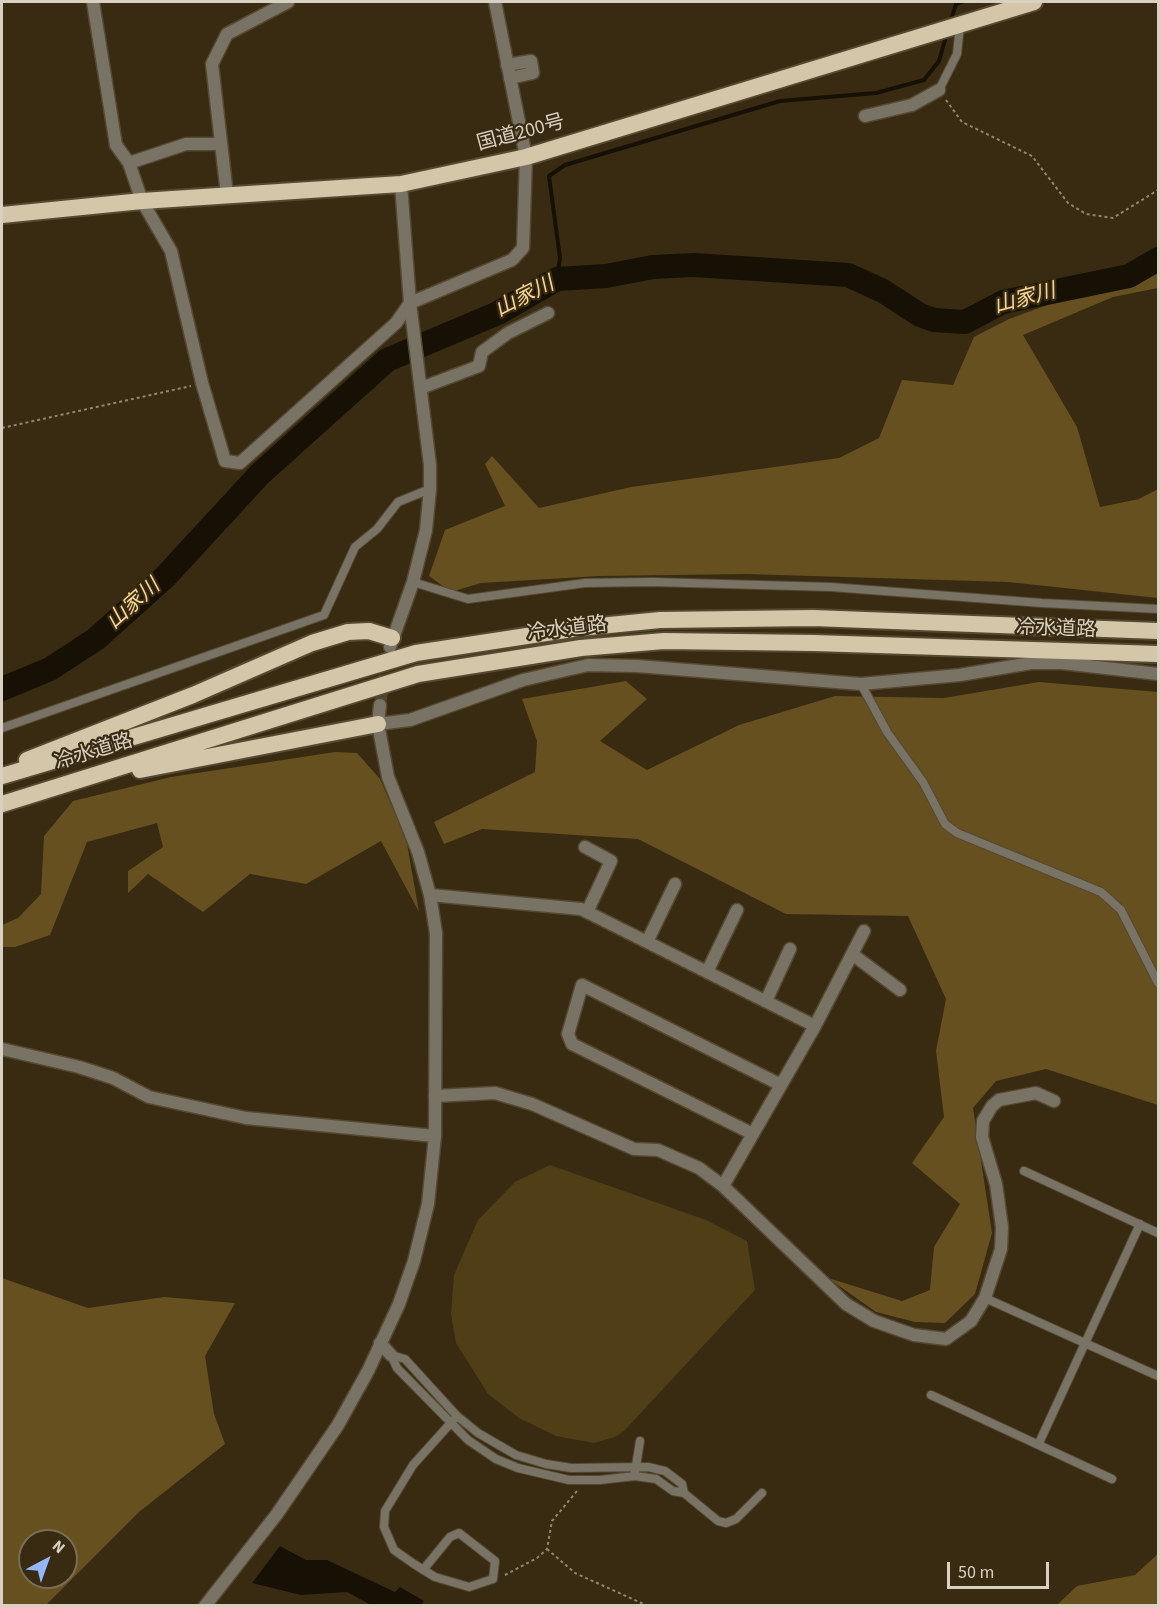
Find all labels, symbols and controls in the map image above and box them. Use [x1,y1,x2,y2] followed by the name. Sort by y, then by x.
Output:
[475,111,567,157] street label: 国道200号
[491,272,559,324] water label: 山家川
[991,280,1059,320] water label: 山家川
[102,575,166,635] water label: 山家川
[526,613,608,647] street label: 冷水道路
[1016,617,1096,643] street label: 冷水道路
[52,730,136,776] street label: 冷水道路
[18,1529,78,1589] north arrow
[47,1535,70,1559] text: N
[950,1550,1052,1588] scale bar
[958,1560,994,1585] text: 50 m

